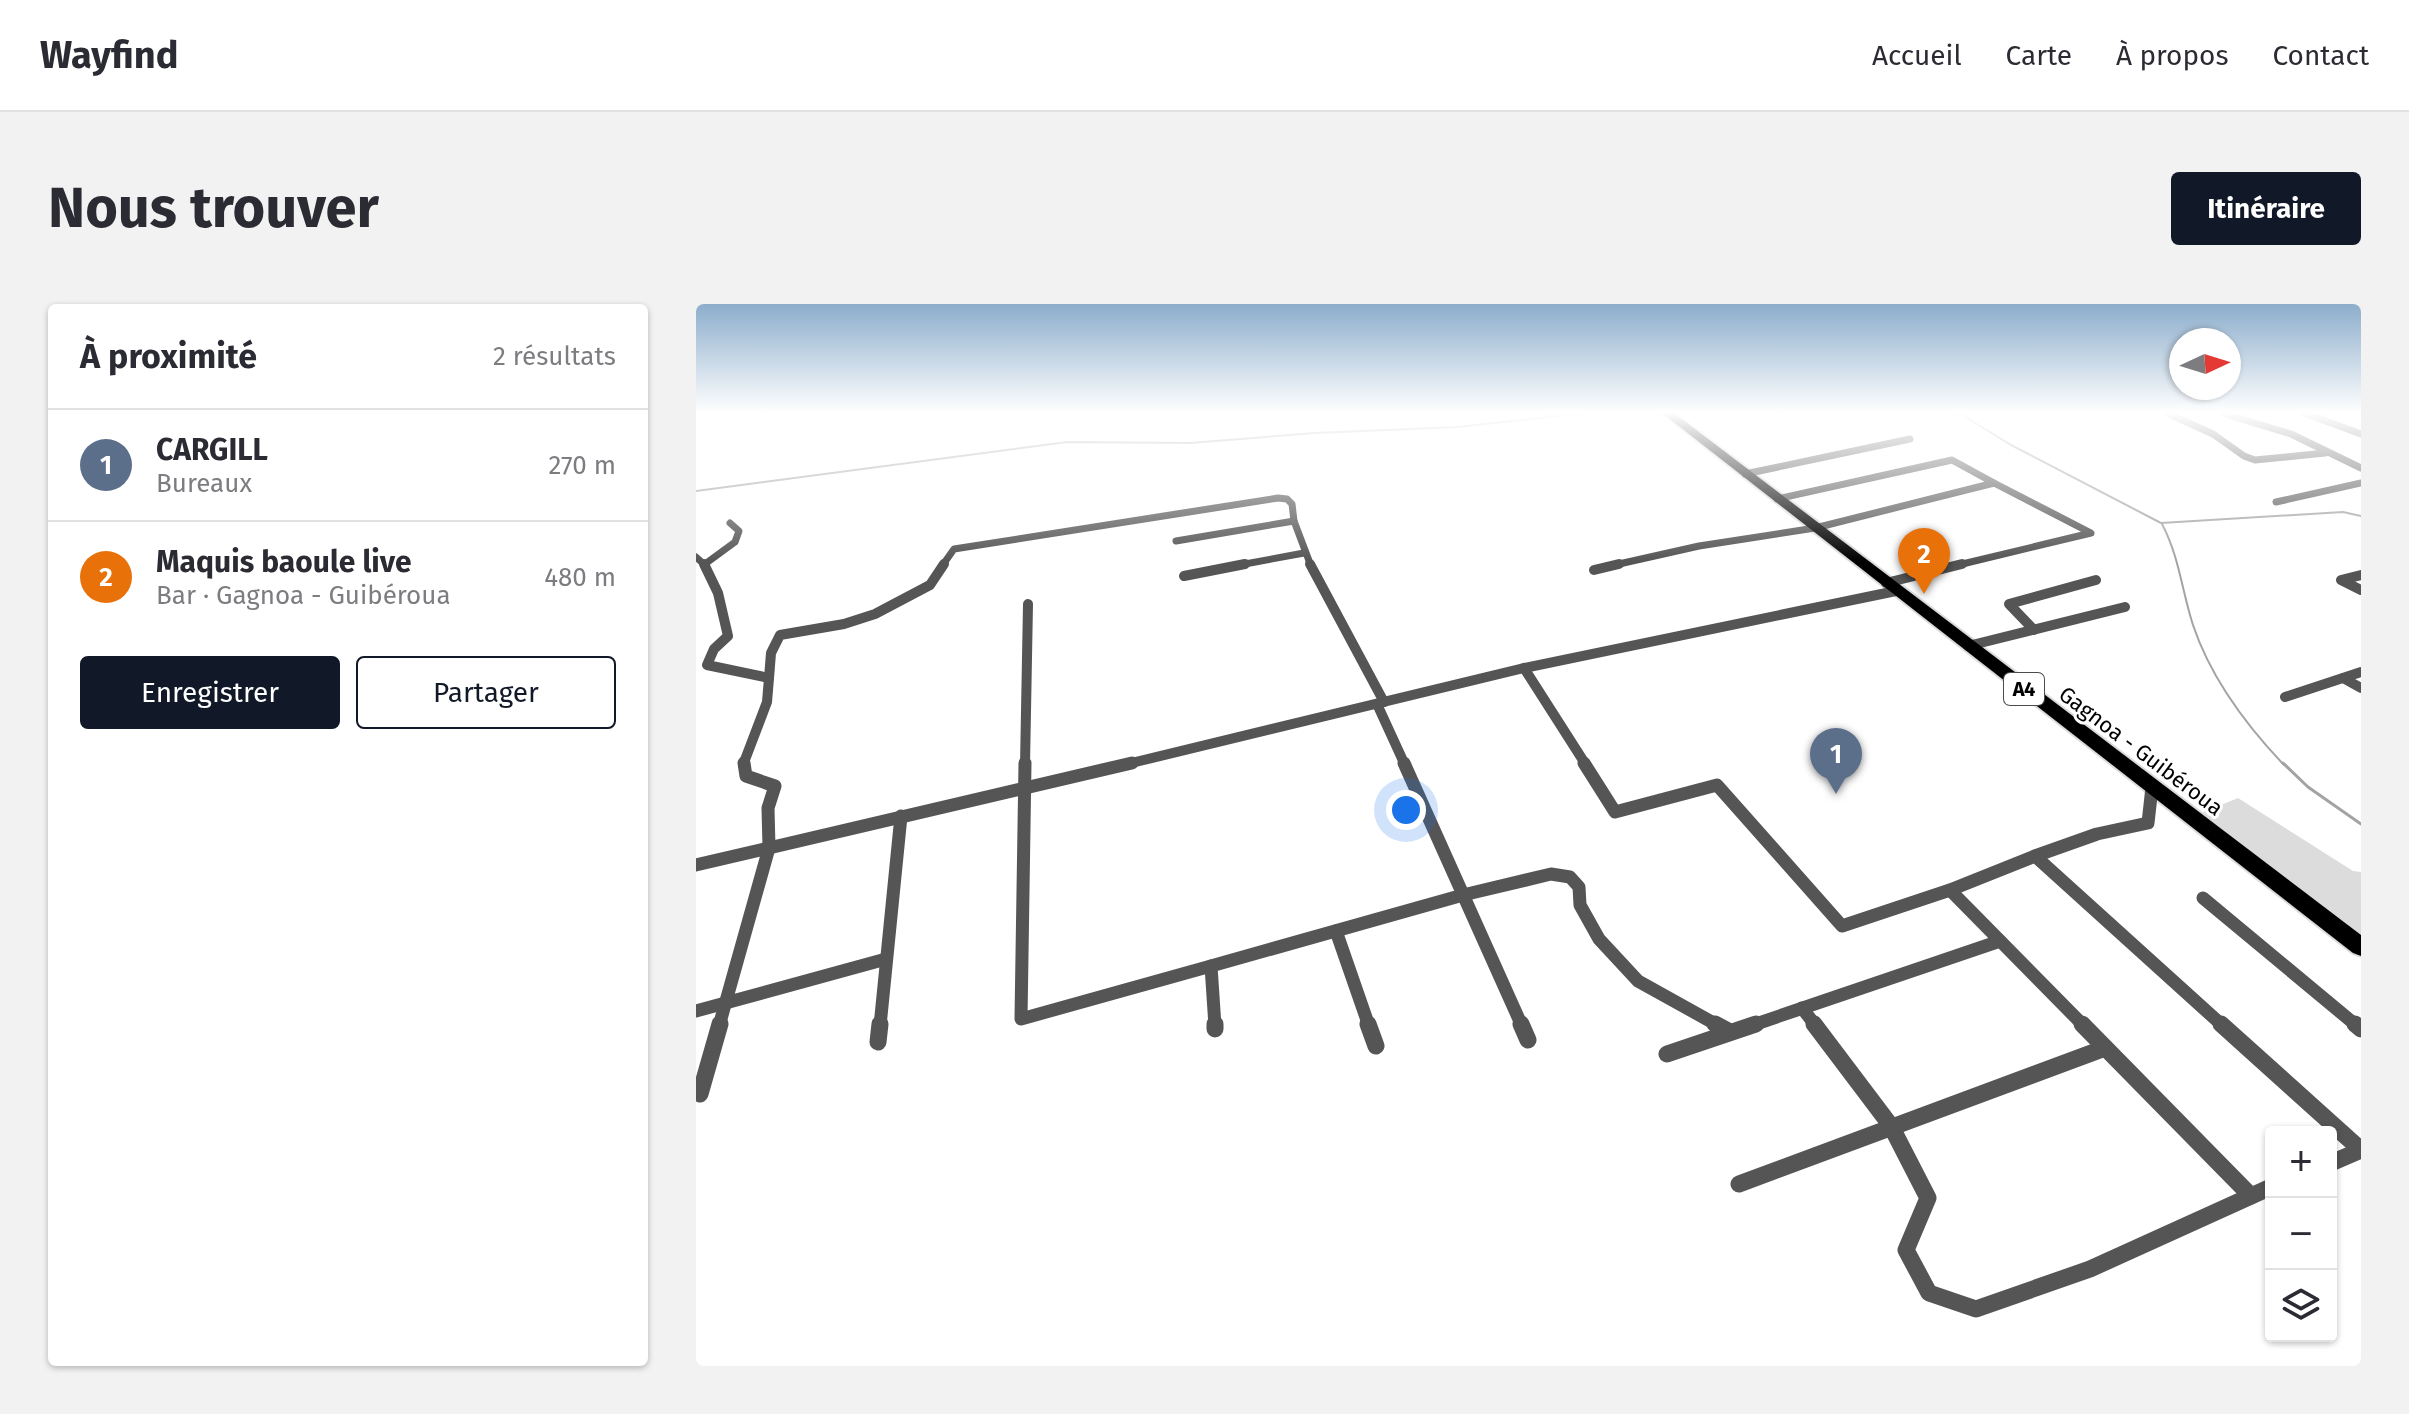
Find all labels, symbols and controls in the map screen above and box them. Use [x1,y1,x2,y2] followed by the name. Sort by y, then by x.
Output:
[40,32,178,78] text: Wayfind
[1872,39,1962,72] text: Accueil
[2006,39,2072,72] text: Carte
[2116,39,2228,72] text: À propos
[2272,39,2369,72] text: Contact
[2171,172,2361,245] button: Itinéraire
[48,175,379,242] text: Nous trouver
[2169,328,2241,400] north arrow
[80,336,257,377] text: À proximité
[493,341,616,372] text: 2 résultats
[156,432,268,468] text: CARGILL
[100,450,112,481] text: 1
[548,450,616,481] text: 270 m
[156,468,252,499] text: Bureaux
[1898,528,1950,594] pin: 2
[156,544,411,580] text: Maquis baoule live
[99,562,113,593] text: 2
[544,562,616,593] text: 480 m
[156,580,451,611] text: Bar · Gagnoa - Guibéroua
[80,656,340,729] button: Enregistrer
[356,656,616,729] button: Partager
[2004,673,2044,705] road number: A4
[2054,680,2228,822] street label: Gagnoa - Guibéroua
[1810,728,1862,794] pin: 1
[1386,790,1426,830] your location
[2265,1126,2337,1342] map controls
[2265,1126,2337,1198] button: +
[2265,1198,2337,1270] button: −
[2265,1270,2337,1342] button: layers

